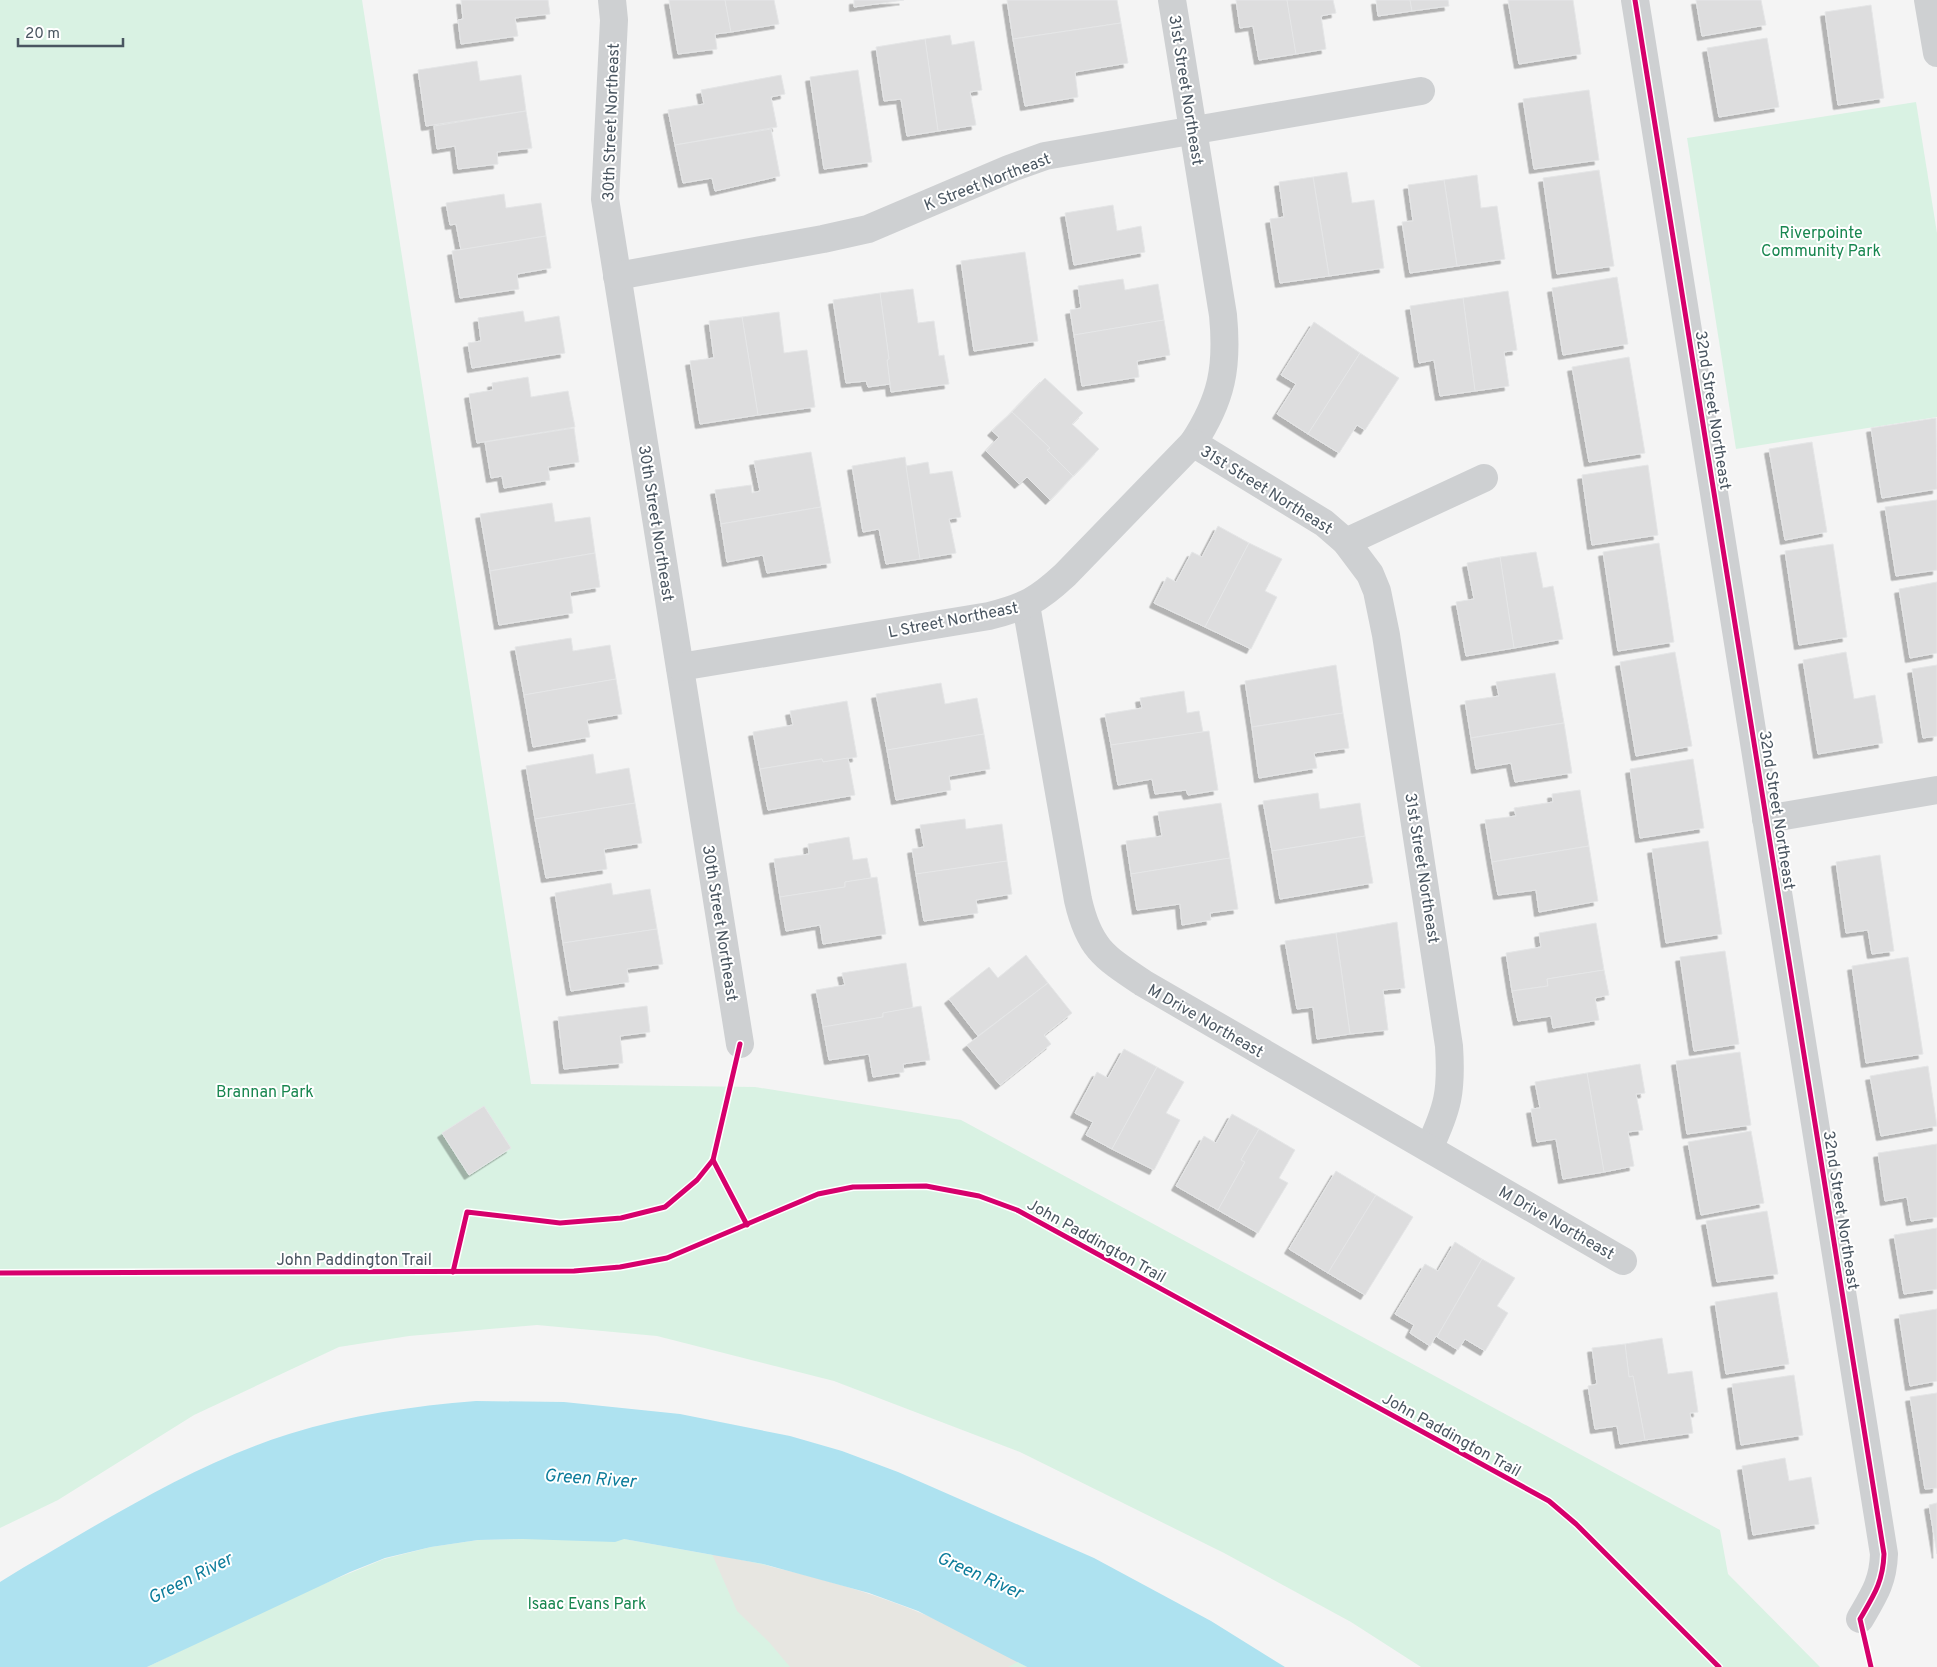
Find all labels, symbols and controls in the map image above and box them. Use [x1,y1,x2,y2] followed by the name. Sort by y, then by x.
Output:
[1163,14,1207,167] street label: 31st Street Northeast
[18,15,122,47] scale bar
[25,25,60,44] text: 20 m
[599,43,625,201] street label: 30th Street Northeast
[922,149,1054,216] street label: K Street Northeast
[1761,224,1881,262] park label: Riverpointe Community Park
[1690,329,1734,491] street label: 32nd Street Northeast
[1196,442,1336,540] street label: 31st Street Northeast
[633,444,677,603] street label: 30th Street Northeast
[887,599,1020,643] street label: L Street Northeast
[1754,729,1798,891] street label: 32nd Street Northeast
[1399,792,1443,945] street label: 31st Street Northeast
[697,844,741,1003] street label: 30th Street Northeast
[1144,981,1266,1063] street label: M Drive Northeast
[216,1083,314,1103] park label: Brannan Park
[1818,1129,1862,1291] street label: 32nd Street Northeast
[1495,1183,1617,1265] street label: M Drive Northeast
[1023,1195,1169,1288] street label: John Paddington Trail
[276,1251,432,1271] street label: John Paddington Trail
[1378,1389,1524,1482] street label: John Paddington Trail
[543,1465,639,1494] water label: Green River
[145,1547,239,1610] water label: Green River
[933,1547,1028,1606] water label: Green River
[528,1595,647,1615] park label: Isaac Evans Park

